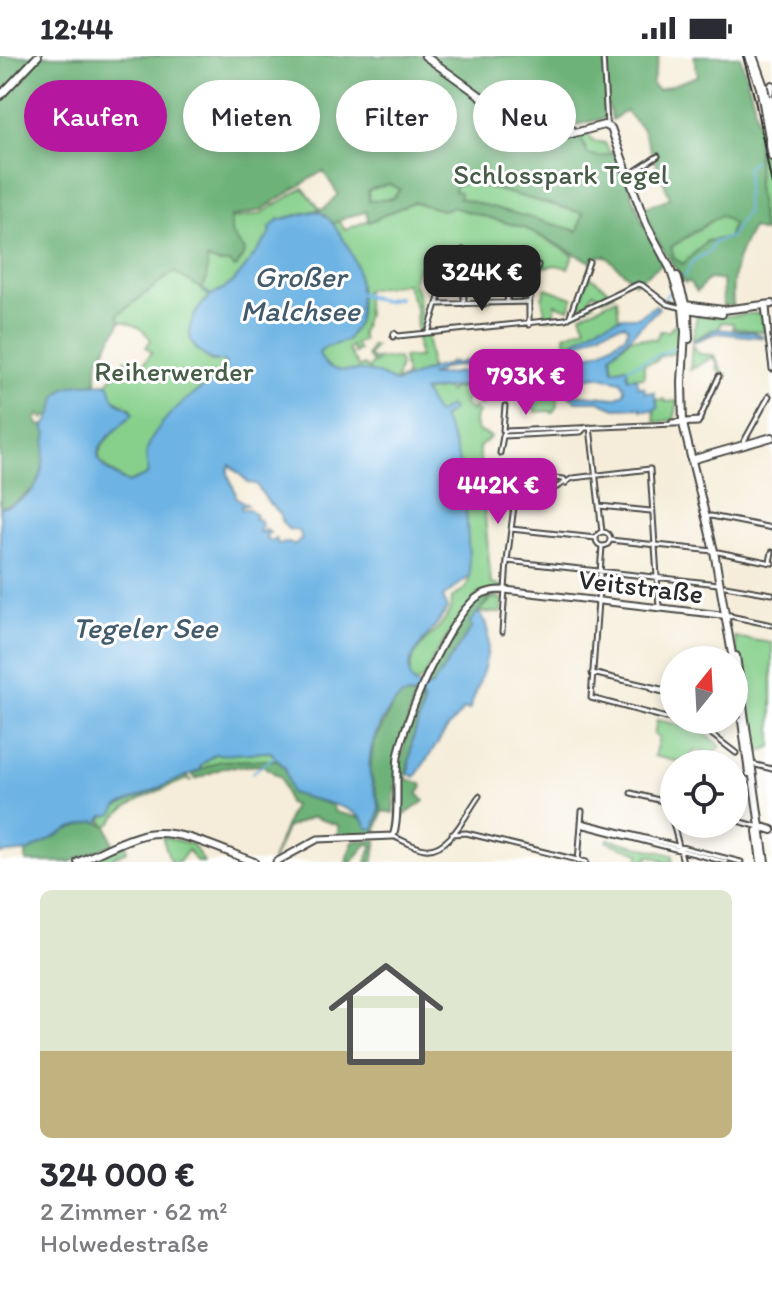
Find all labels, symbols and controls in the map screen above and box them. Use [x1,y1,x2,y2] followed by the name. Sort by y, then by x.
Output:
[40,10,113,47] text: 12:44
[24,80,167,152] chip: Kaufen
[183,80,320,152] chip: Mieten
[336,80,457,152] chip: Filter
[473,80,576,152] chip: Neu
[453,157,669,191] park label: Schlosspark Tegel
[417,245,547,313] pin: 324K €
[442,255,522,287] text: 324K €
[240,258,361,329] water label: Großer Malchsee
[461,349,591,417] pin: 793K €
[94,354,254,388] park label: Reiherwerder
[487,359,565,391] text: 793K €
[433,458,563,526] pin: 442K €
[457,468,539,500] text: 442K €
[577,561,705,611] street label: Veitstraße
[73,609,219,646] water label: Tegeler See
[660,646,748,734] north arrow
[660,646,748,838] map controls
[660,750,748,838] button: locate
[314,942,458,1086] icon: home
[40,1154,194,1195] text: 324 000 €
[40,1195,228,1227] text: 2 Zimmer · 62 m²
[40,1227,209,1259] text: Holwedestraße

